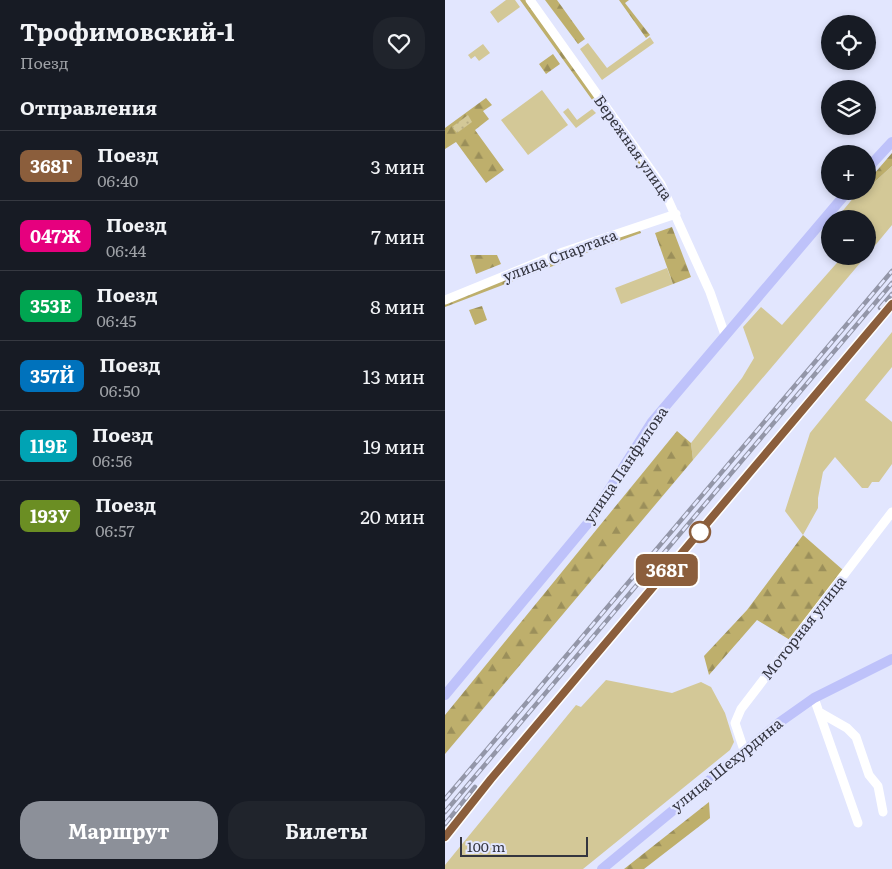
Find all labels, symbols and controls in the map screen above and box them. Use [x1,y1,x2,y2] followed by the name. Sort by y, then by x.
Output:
[20,13,235,48] text: Трофимовский-1
[821,15,876,265] map controls
[821,15,876,70] button: locate
[373,17,425,69] button: heart
[20,50,69,74] text: Поезд
[821,80,876,135] button: layers
[589,90,680,205] street label: Бережная улица
[20,93,157,121] text: Отправления
[97,140,158,168] text: Поезд
[821,145,876,200] button: +
[30,152,72,179] text: 368Г
[370,152,425,180] text: 3 мин
[97,168,138,192] text: 06:40
[106,210,167,238] text: Поезд
[821,210,876,265] button: −
[30,222,81,249] text: 047Ж
[371,222,425,250] text: 7 мин
[499,222,621,287] street label: улица Спартака
[106,238,146,262] text: 06:44
[97,280,158,308] text: Поезд
[30,292,72,319] text: 353Е
[370,292,425,320] text: 8 мин
[97,308,136,332] text: 06:45
[99,350,160,378] text: Поезд
[30,362,74,389] text: 357Й
[363,362,425,390] text: 13 мин
[99,378,140,402] text: 06:50
[577,400,673,527] street label: улица Панфилова
[92,420,153,448] text: Поезд
[30,432,67,459] text: 119Е
[363,432,425,460] text: 19 мин
[92,448,132,472] text: 06:56
[95,490,156,518] text: Поезд
[30,502,70,529] text: 193У
[360,502,425,530] text: 20 мин
[95,518,135,542] text: 06:57
[689,521,711,543] unlabelled marker
[632,554,702,586] line badge: 368Г
[646,556,688,583] text: 368Г
[755,569,851,684] street label: Моторная улица
[665,711,788,816] street label: улица Шехурдина
[20,801,218,859] button: Маршрут
[228,801,425,859] button: Билеты
[460,834,587,857] scale bar
[467,836,505,856] text: 100 m

